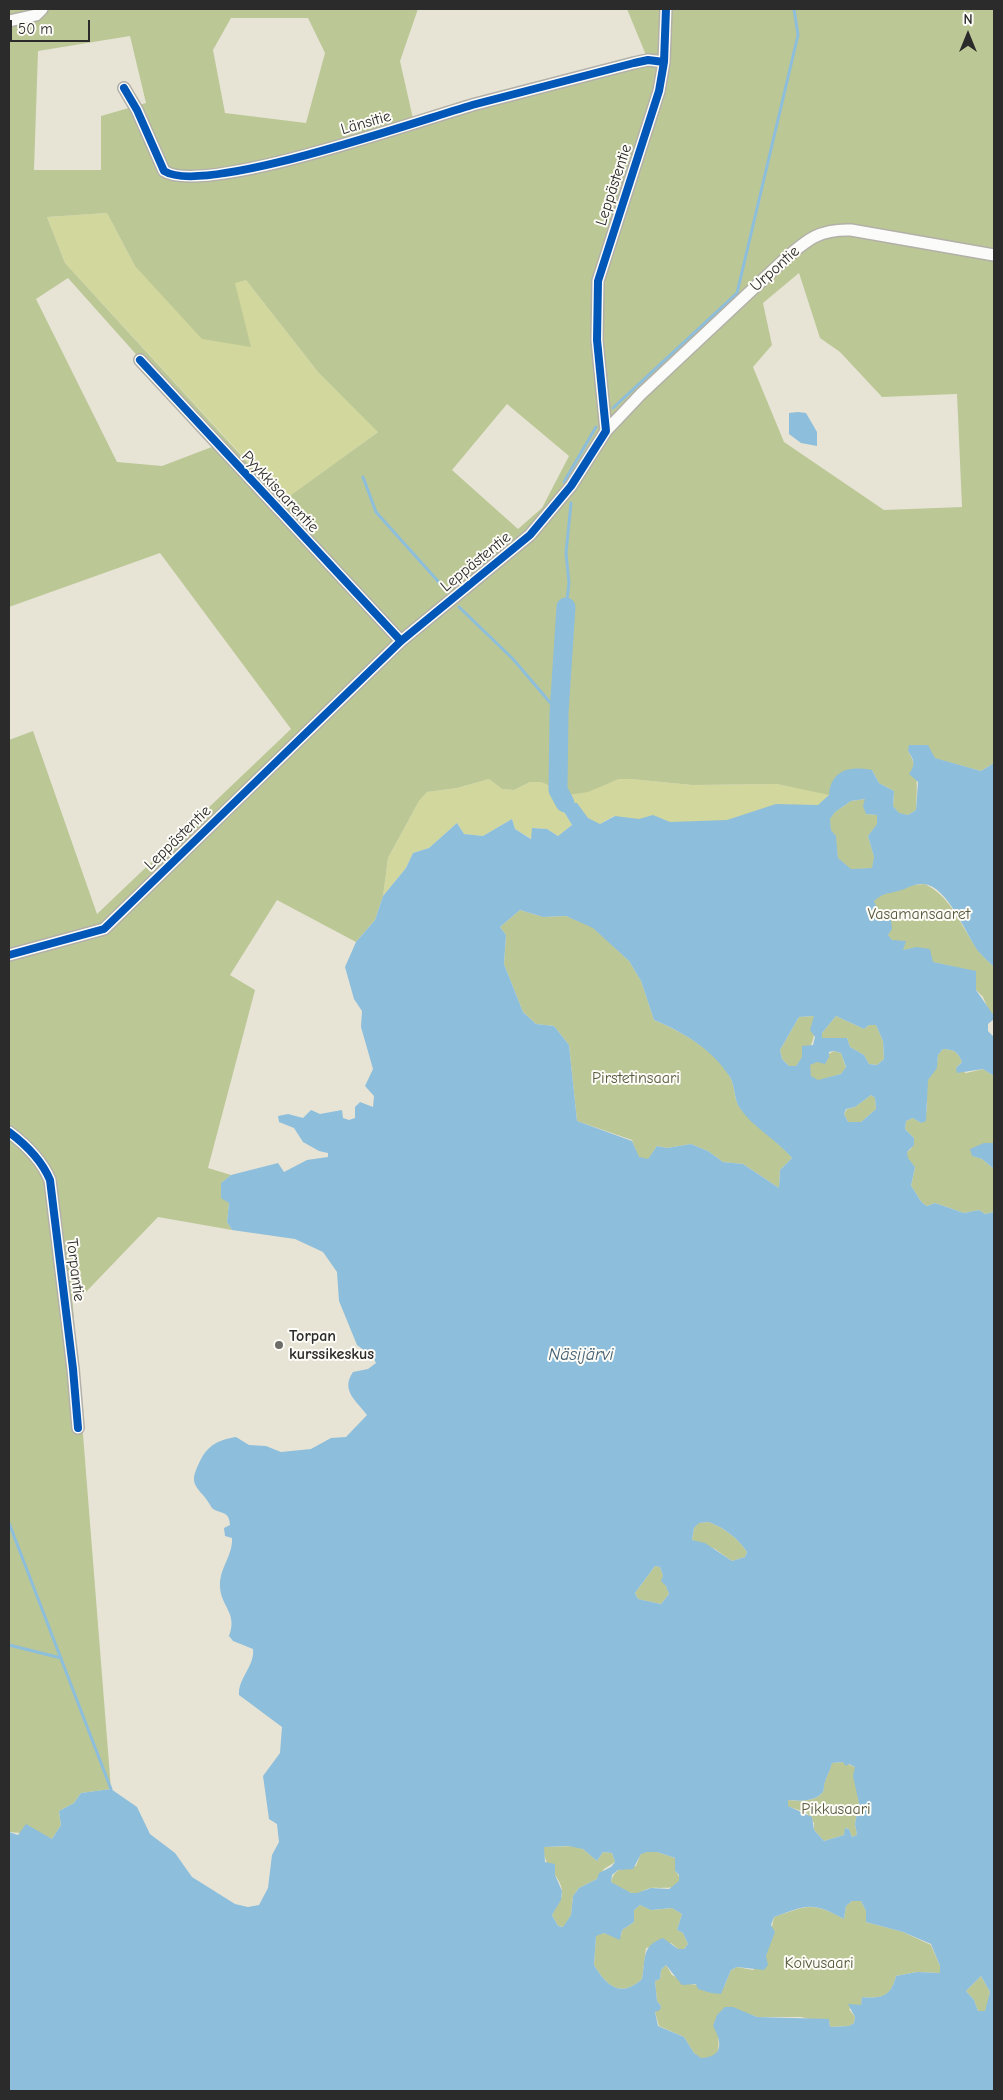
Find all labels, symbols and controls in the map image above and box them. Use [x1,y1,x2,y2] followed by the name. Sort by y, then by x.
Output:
[12,10,92,42] scale bar
[943,10,993,60] north arrow
[963,11,973,28] text: N
[18,20,53,38] text: 50 m
[339,107,393,139] street label: Länsitie
[592,142,636,228] street label: Leppästentie
[746,242,804,296] street label: Urpontie
[237,447,323,537] street label: Pyykkisaarentie
[437,528,515,596] street label: Leppästentie
[141,802,215,874] street label: Leppästentie
[868,904,970,924] park label: Vasamansaaret
[592,1068,680,1088] park label: Pirstetinsaari
[62,1237,88,1303] street label: Torpantie
[289,1326,374,1364] place label: Torpan kurssikeskus
[273,1339,285,1351] marker: Torpan kurssikeskus
[548,1344,614,1366] water label: Näsijärvi
[801,1799,871,1819] park label: Pikkusaari
[784,1953,854,1973] park label: Koivusaari

